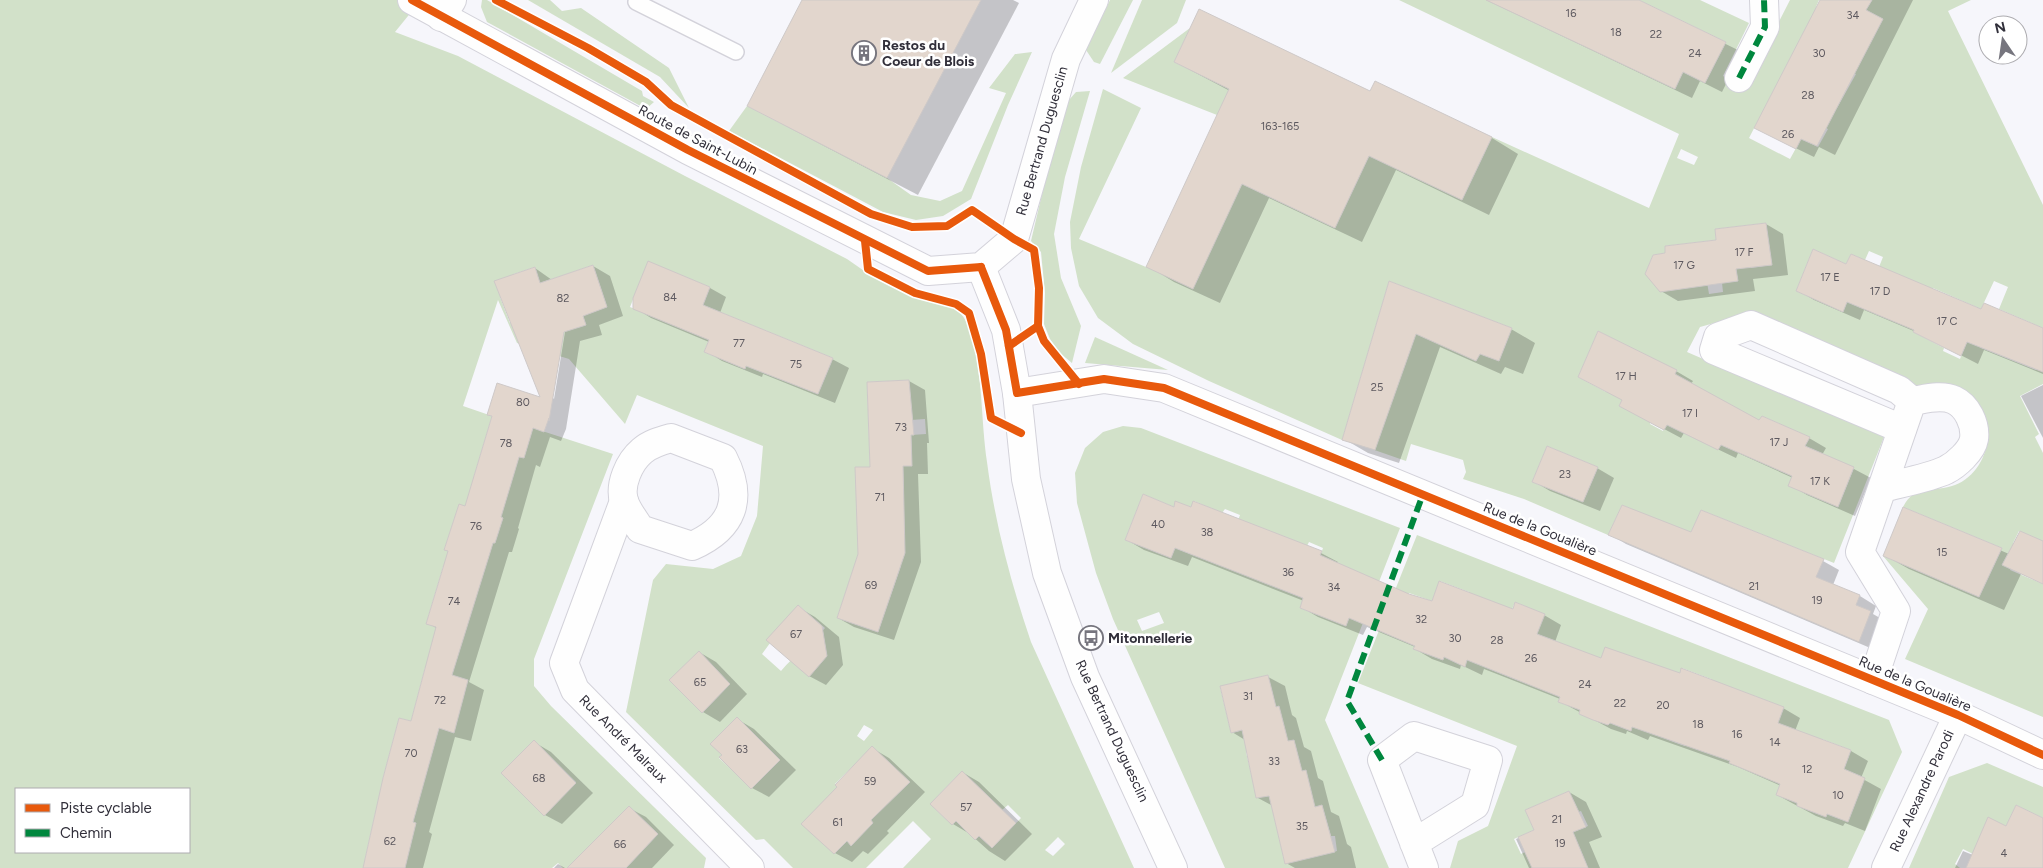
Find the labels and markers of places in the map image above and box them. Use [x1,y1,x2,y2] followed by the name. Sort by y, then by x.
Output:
[882,37,975,70] place label: Restos du Coeur de Blois
[851,40,877,66] building icon: Restos du Coeur de Blois
[1078,625,1104,651] bus stop icon: Mitonnellerie
[1108,630,1193,647] place label: Mitonnellerie

